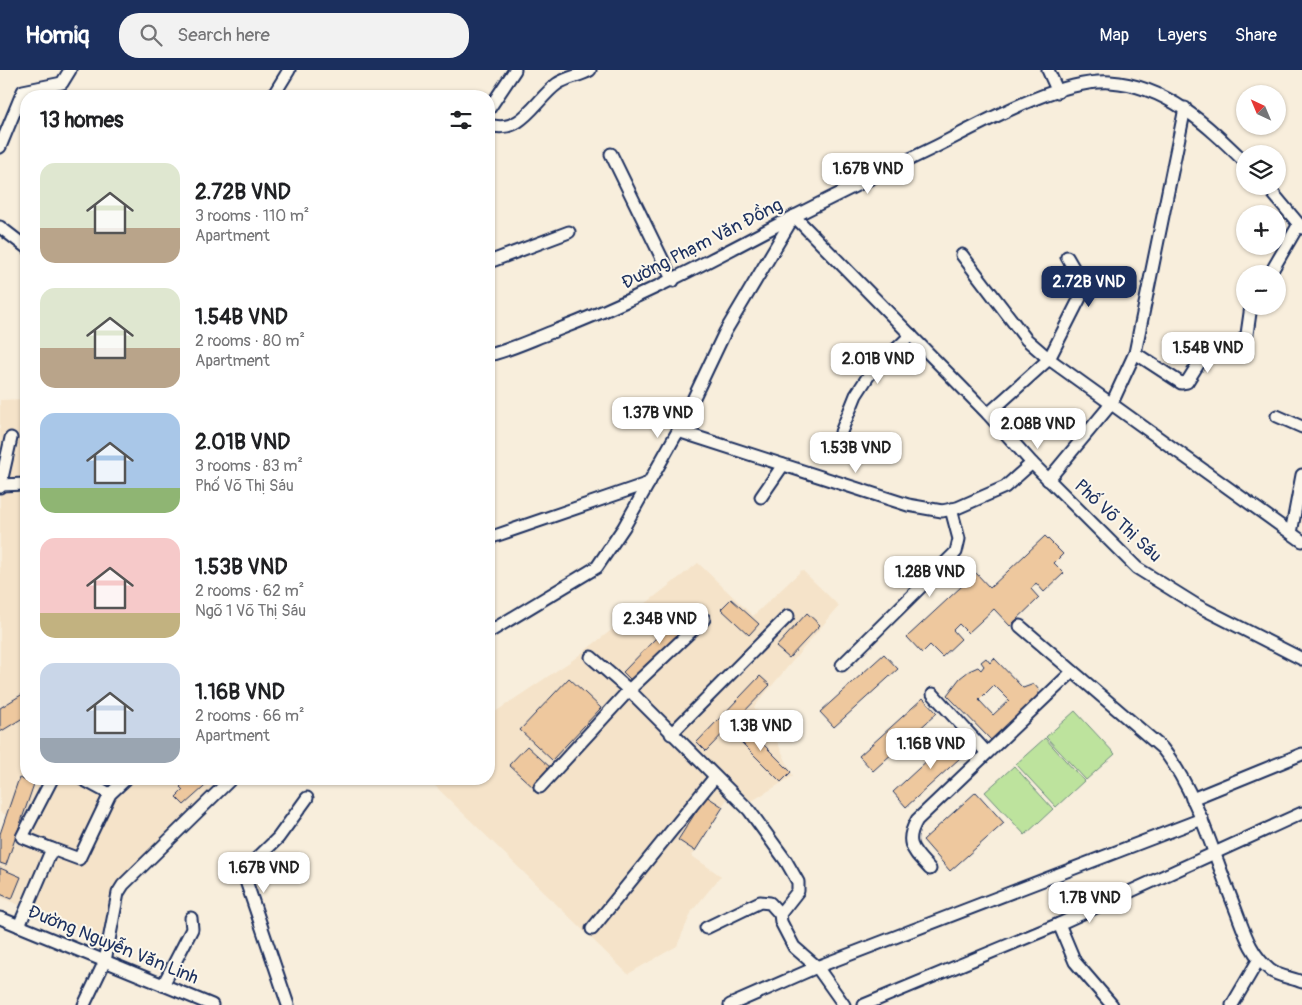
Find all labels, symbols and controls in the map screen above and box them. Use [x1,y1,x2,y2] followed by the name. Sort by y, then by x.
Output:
[119,13,469,58] search box
[25,21,89,50] text: Homiq
[137,21,165,49] icon: search
[177,23,270,47] text: Search here
[1100,24,1129,47] text: Map
[1157,24,1207,47] text: Layers
[1235,24,1277,47] text: Share
[1236,85,1286,135] north arrow
[1236,85,1286,315] map controls
[447,106,475,134] icon: filters
[40,107,123,134] text: 13 homes
[1236,145,1286,195] button: layers
[811,152,925,195] pin: 1.67B VND
[833,159,903,179] text: 1.67B VND
[195,179,291,206] text: 2.72B VND
[80,183,140,243] icon: home
[618,193,786,295] street label: Đường Phạm Văn Đồng
[1236,205,1286,255] button: +
[195,206,309,226] text: 3 rooms · 110 m²
[195,226,270,246] text: Apartment
[1236,265,1286,315] button: −
[1032,266,1146,308] pin: 2.72B VND
[1053,272,1125,292] text: 2.72B VND
[195,304,288,331] text: 1.54B VND
[80,308,140,368] icon: home
[195,331,305,351] text: 2 rooms · 80 m²
[1151,332,1265,374] pin: 1.54B VND
[1173,338,1243,358] text: 1.54B VND
[821,342,935,385] pin: 2.01B VND
[842,349,914,369] text: 2.01B VND
[195,351,270,371] text: Apartment
[601,396,715,439] pin: 1.37B VND
[623,403,693,423] text: 1.37B VND
[981,408,1095,450] pin: 2.08B VND
[1001,414,1075,434] text: 2.08B VND
[195,429,290,456] text: 2.01B VND
[799,432,913,474] pin: 1.53B VND
[80,433,140,493] icon: home
[821,438,891,458] text: 1.53B VND
[195,456,303,476] text: 3 rooms · 83 m²
[1069,475,1167,567] street label: Phố Võ Thị Sáu
[195,476,294,496] text: Phố Võ Thị Sáu
[195,554,287,581] text: 1.53B VND
[873,556,987,598] pin: 1.28B VND
[80,558,140,618] icon: home
[895,562,965,582] text: 1.28B VND
[195,581,304,601] text: 2 rooms · 62 m²
[195,601,306,621] text: Ngõ 1 Võ Thị Sáu
[603,602,717,645] pin: 2.34B VND
[623,609,697,629] text: 2.34B VND
[195,679,285,706] text: 1.16B VND
[80,683,140,743] icon: home
[195,706,305,726] text: 2 rooms · 66 m²
[709,710,813,752] pin: 1.3B VND
[730,716,792,736] text: 1.3B VND
[195,726,270,746] text: Apartment
[874,728,988,770] pin: 1.16B VND
[897,734,965,754] text: 1.16B VND
[207,852,321,894] pin: 1.67B VND
[229,858,299,878] text: 1.67B VND
[1038,882,1142,924] pin: 1.7B VND
[1059,888,1121,908] text: 1.7B VND
[24,900,202,990] street label: Đường Nguyễn Văn Linh

